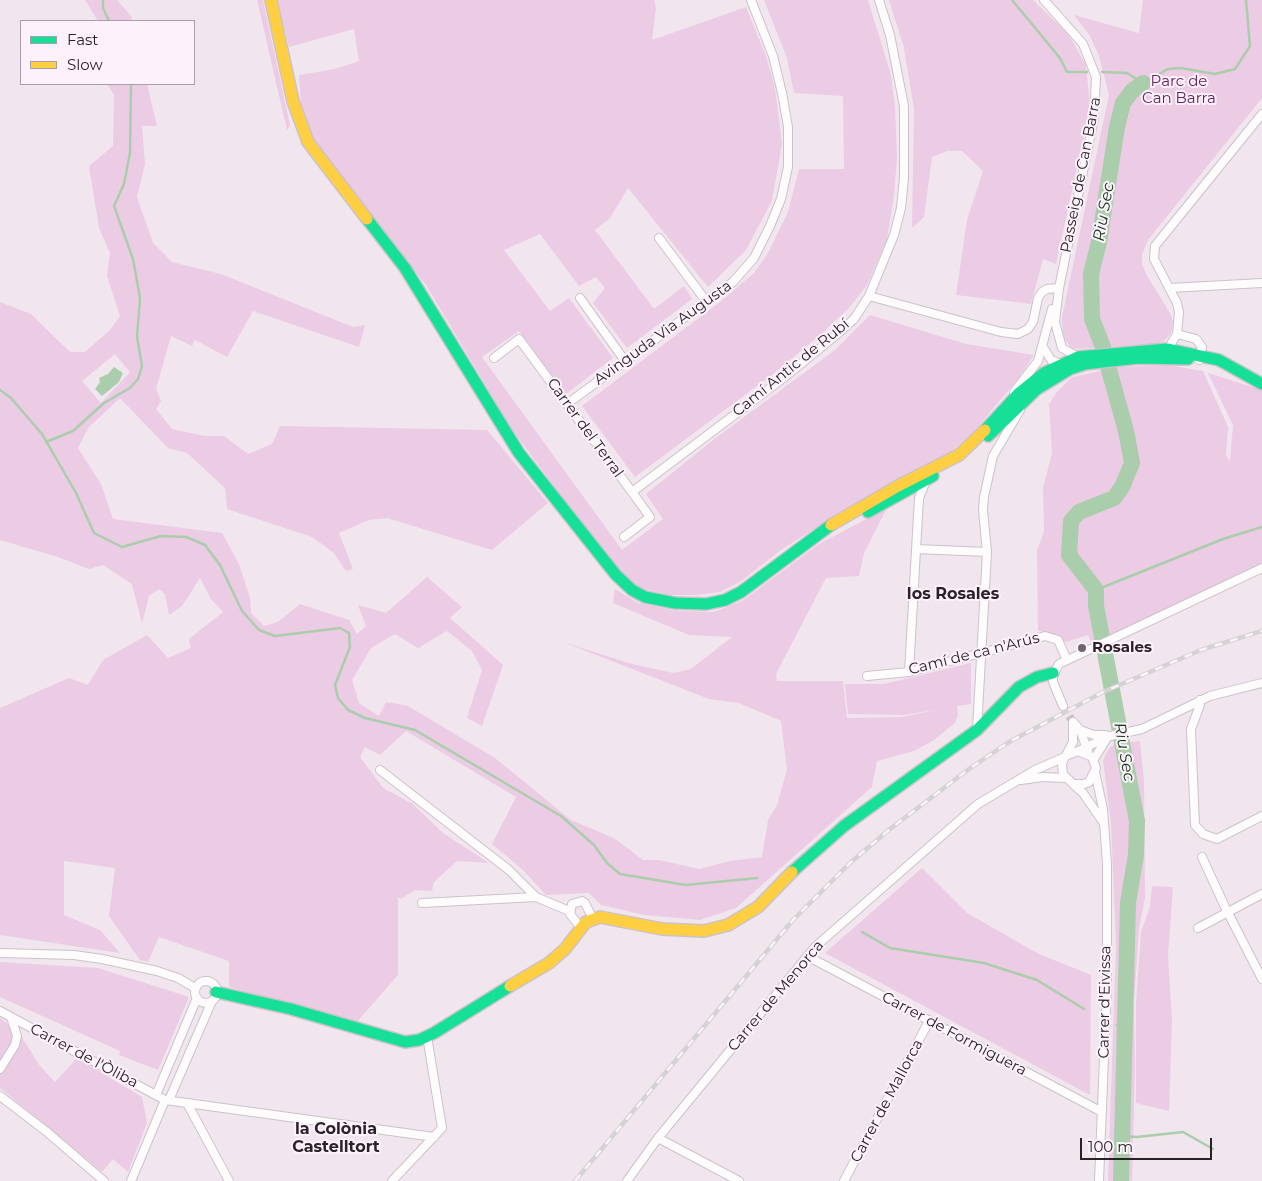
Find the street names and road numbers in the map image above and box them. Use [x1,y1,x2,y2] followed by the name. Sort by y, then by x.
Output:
[1057,96,1105,254] street label: Passeig de Can Barra
[591,277,735,389] street label: Avinguda Via Augusta
[729,315,853,421] street label: Camí Antic de Rubí
[543,375,627,481] street label: Carrer del Terral
[907,629,1041,679] street label: Camí de ca n'Arús
[724,937,828,1055] street label: Carrer de Menorca
[1095,945,1115,1059] street label: Carrer d'Eivissa
[879,988,1029,1080] street label: Carrer de Formiguera
[27,1020,141,1092] street label: Carrer de l'Òliba
[847,1036,927,1166] street label: Carrer de Mallorca

